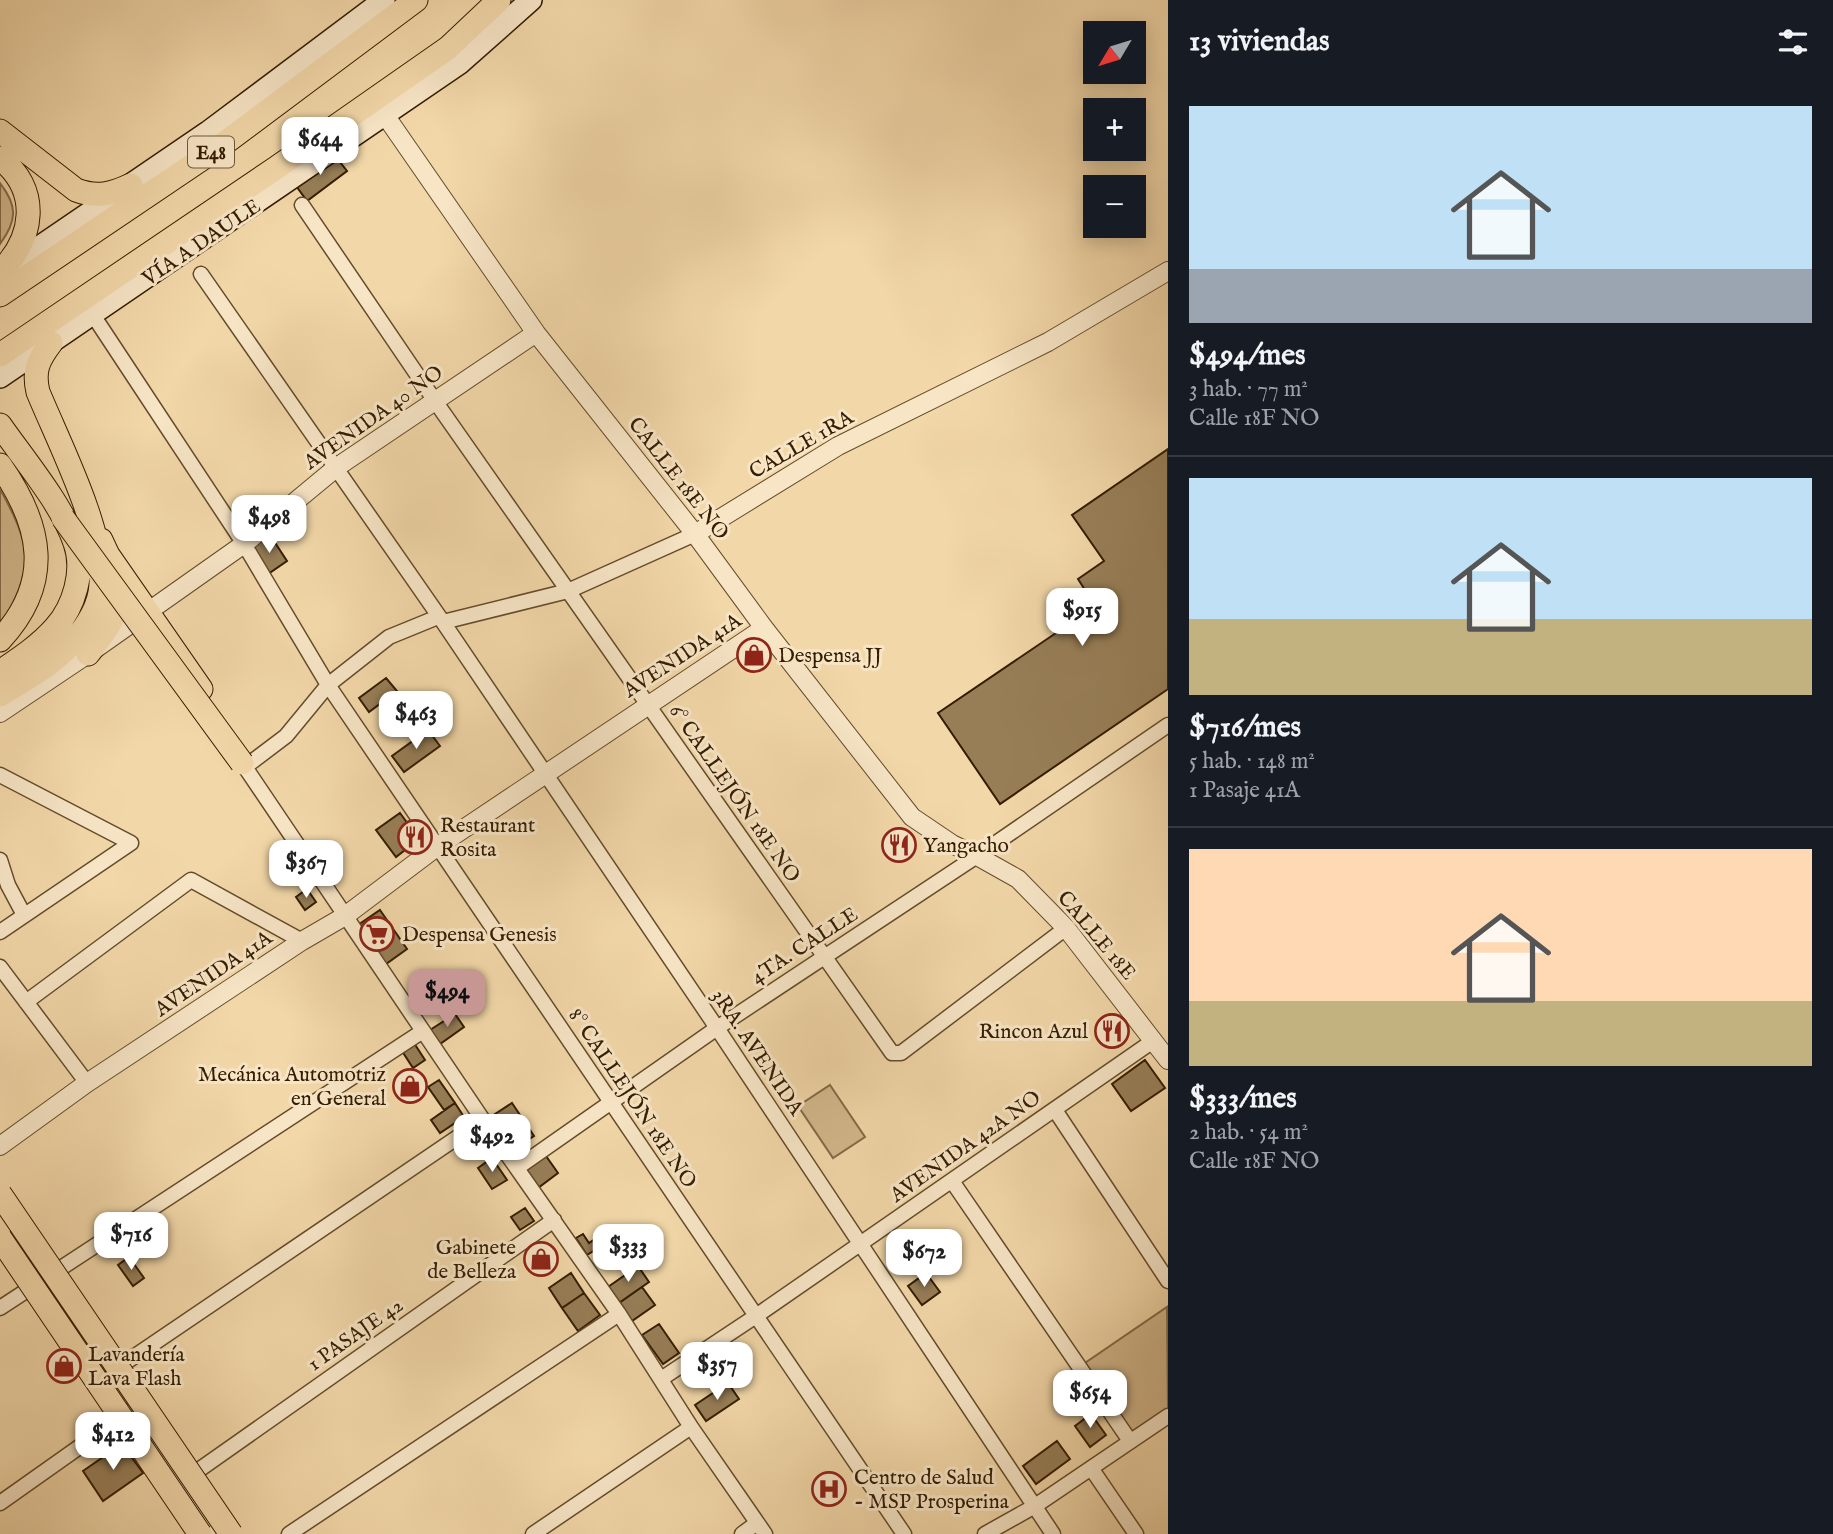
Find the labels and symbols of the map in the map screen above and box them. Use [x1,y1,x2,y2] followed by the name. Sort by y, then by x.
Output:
[1083,21,1146,84] north arrow
[279,118,361,177] pin: $644
[188,136,234,168] road number: E48
[136,193,266,293] street label: VÍA A DAULE
[298,360,449,477] street label: AVENIDA 40 NO
[745,404,859,486] street label: CALLE 1RA
[621,412,734,546] street label: CALLE 18E NO
[228,496,310,555] pin: $498
[1041,588,1123,648] pin: $915
[617,607,748,705] street label: AVENIDA 41A
[735,636,773,674] shop icon: Despensa JJ
[778,643,883,670] place label: Despensa JJ
[375,692,457,751] pin: $463
[662,699,806,888] street label: 6° CALLEJÓN 18E NO
[440,813,535,864] place label: Restaurant Rosita
[396,818,434,856] restaurant icon: Restaurant Rosita
[880,826,918,864] restaurant icon: Yangacho
[923,833,1009,860] place label: Yangacho
[265,841,347,900] pin: $367
[1051,886,1141,986] street label: CALLE 18E
[746,902,863,991] street label: 4TA. CALLE
[358,915,396,953] supermarket icon: Despensa Genesis
[402,922,557,949] place label: Despensa Genesis
[149,925,279,1024] street label: AVENIDA 41A
[406,970,488,1029] pin: $494
[705,984,809,1122] street label: 3RA. AVENIDA
[561,1003,703,1194] street label: 8° CALLEJÓN 18E NO
[1093,1012,1131,1050] restaurant icon: Rincon Azul
[979,1019,1088,1046] place label: Rincon Azul
[198,1062,386,1113] place label: Mecánica Automotriz en General
[391,1067,429,1105] shop icon: Mecánica Automotriz en General
[884,1085,1047,1210] street label: AVENIDA 42A NO
[451,1114,533,1174] pin: $492
[90,1212,172,1272] pin: $716
[587,1224,669,1284] pin: $333
[883,1230,965,1289] pin: $672
[427,1235,517,1286] place label: Gabinete de Belleza
[522,1240,560,1278] shop icon: Gabinete de Belleza
[303,1292,409,1378] street label: 1 PASAJE 42
[88,1342,185,1393] place label: Lavandería Lava Flash
[676,1342,758,1402] pin: $357
[45,1347,83,1385] shop icon: Lavandería Lava Flash
[1049,1370,1131,1430] pin: $654
[72,1412,154,1472] pin: $412
[854,1465,1010,1516] place label: Centro de Salud - MSP Prosperina
[810,1470,848,1508] hospital icon: Centro de Salud - MSP Prosperina

